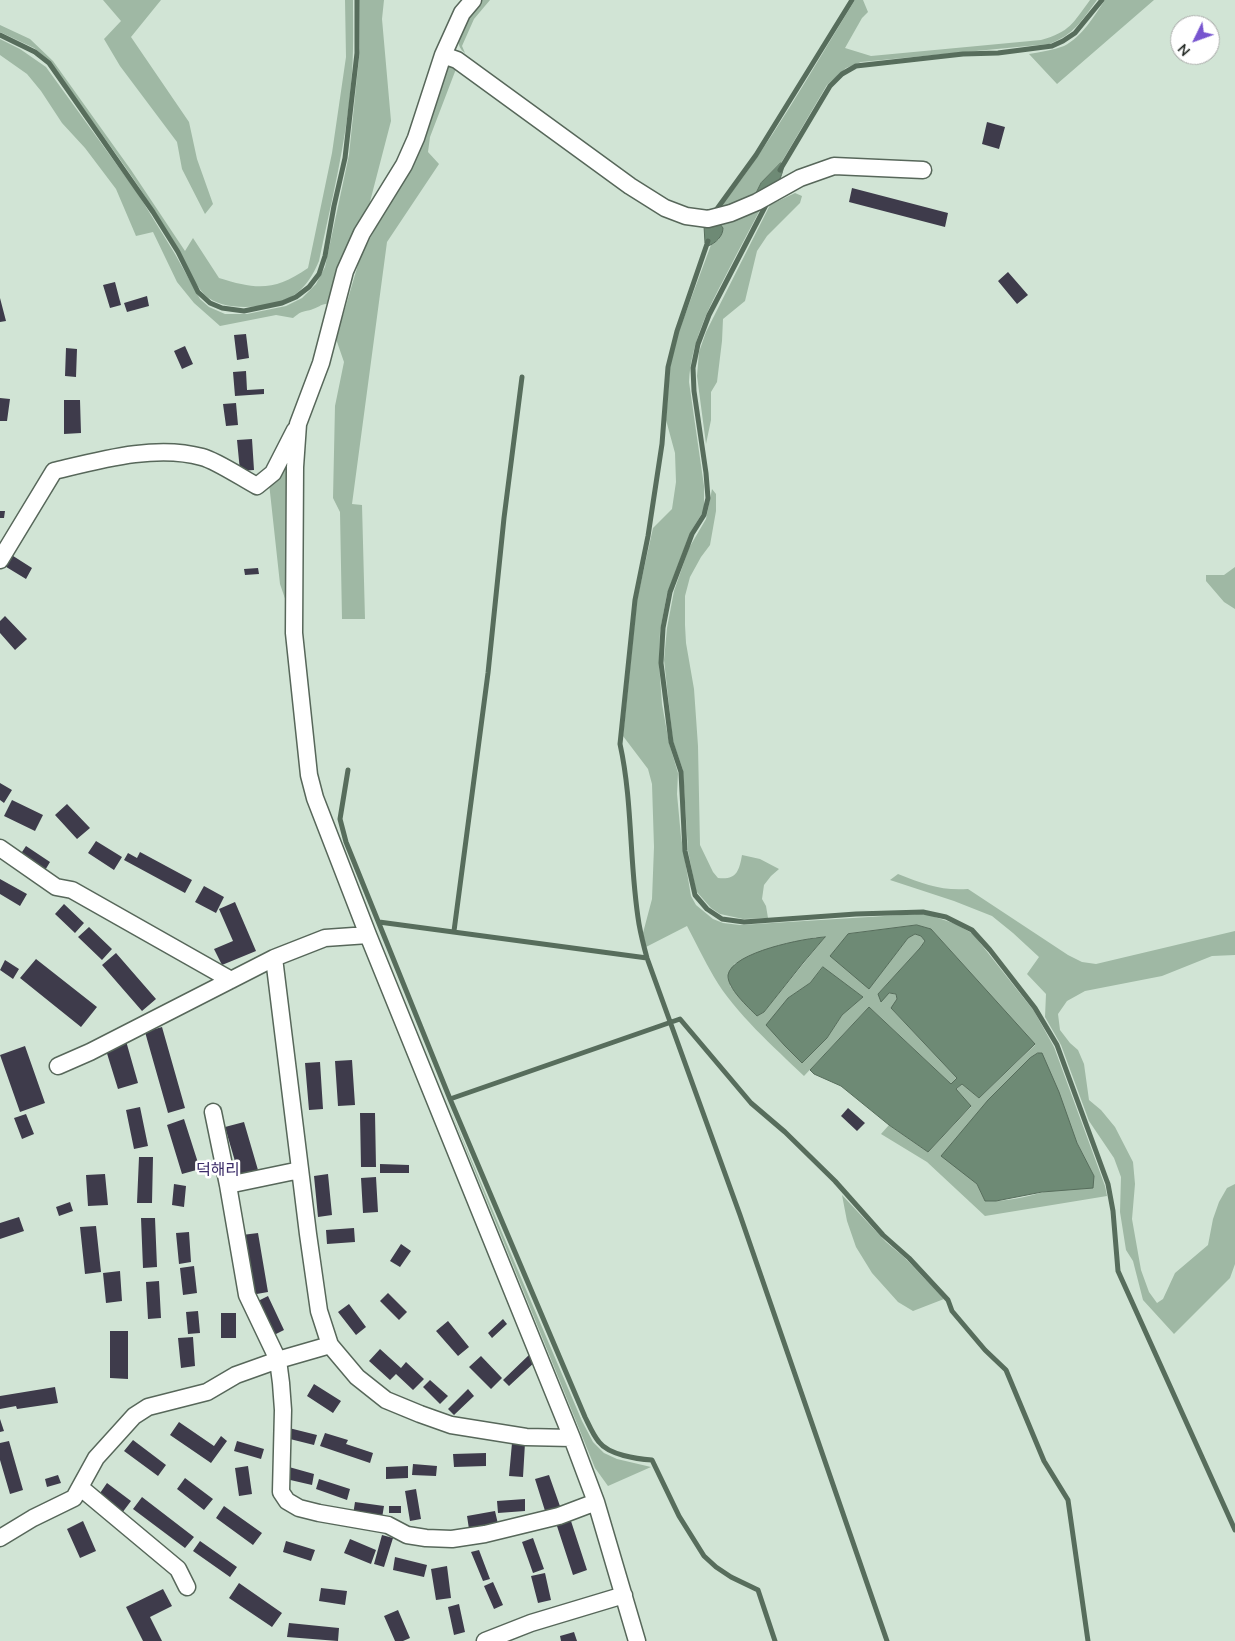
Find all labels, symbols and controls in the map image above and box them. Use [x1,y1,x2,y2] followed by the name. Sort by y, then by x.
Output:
[1170,15,1220,65] north arrow
[1174,39,1195,60] text: N
[196,1161,240,1181] district label: 덕해리

